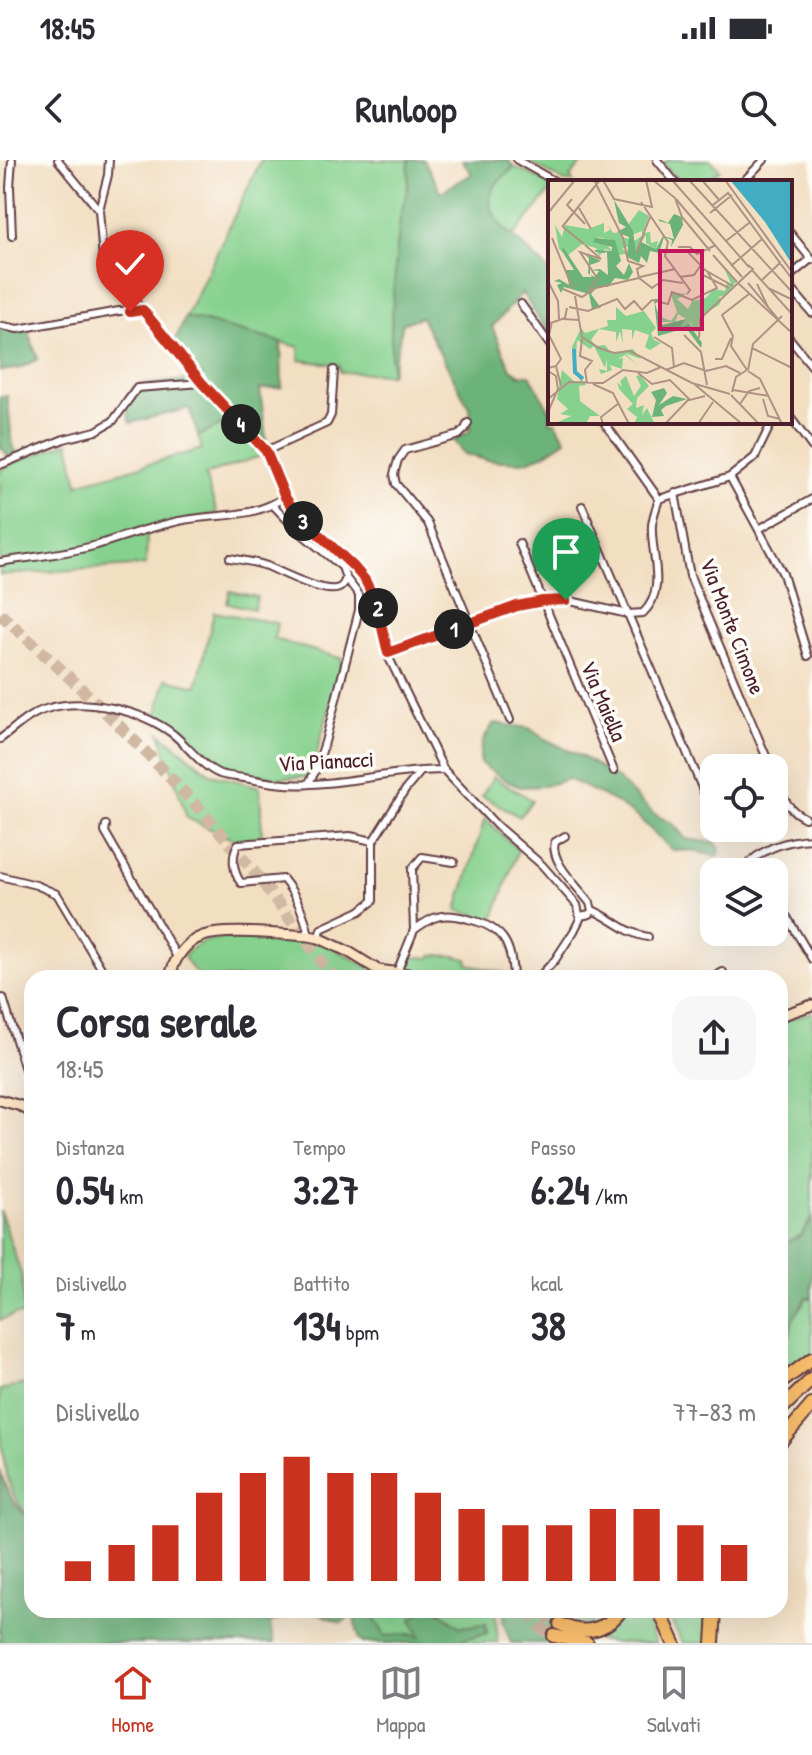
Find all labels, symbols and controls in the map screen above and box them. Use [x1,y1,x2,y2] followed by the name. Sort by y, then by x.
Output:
[40,8,95,48] text: 18:45
[355,84,457,133] text: Runloop
[32,86,76,130] icon: back
[736,86,780,130] icon: search
[548,180,792,424] inset map
[96,230,164,312] pin
[108,242,152,286] icon: check
[221,404,261,444] pin: 4
[237,409,245,439] text: 4
[283,501,323,541] pin: 3
[298,506,308,536] text: 3
[532,518,600,600] pin
[544,530,588,574] icon: arrive
[693,554,773,699] street label: Via Monte Cimone
[358,588,398,628] pin: 2
[373,593,383,623] text: 2
[434,609,474,649] pin: 1
[450,614,458,644] text: 1
[574,656,634,746] street label: Via Maiella
[277,744,375,778] street label: Via Pianacci
[700,754,788,946] map controls
[700,754,788,842] button: locate
[700,858,788,946] button: layers
[56,991,257,1051] text: Corsa serale
[672,996,756,1080] button: share
[56,1051,103,1086] text: 18:45
[56,1132,124,1162] text: Distanza
[293,1132,346,1162] text: Tempo
[531,1132,576,1162] text: Passo
[56,1162,114,1216] text: 0.54
[293,1162,359,1216] text: 3:27
[531,1162,590,1216] text: 6:24
[114,1181,144,1211] text: km
[590,1181,628,1211] text: /km
[56,1268,127,1298] text: Dislivello
[293,1268,350,1298] text: Battito
[531,1268,563,1298] text: kcal
[56,1298,76,1352] text: 7
[293,1298,341,1352] text: 134
[531,1298,566,1352] text: 38
[76,1317,96,1347] text: m
[341,1317,379,1347] text: bpm
[56,1394,139,1429] text: Dislivello
[673,1394,756,1429] text: 77–83 m
[111,1661,155,1739] tab: Home
[376,1661,425,1739] tab: Mappa
[647,1661,701,1739] tab: Salvati

